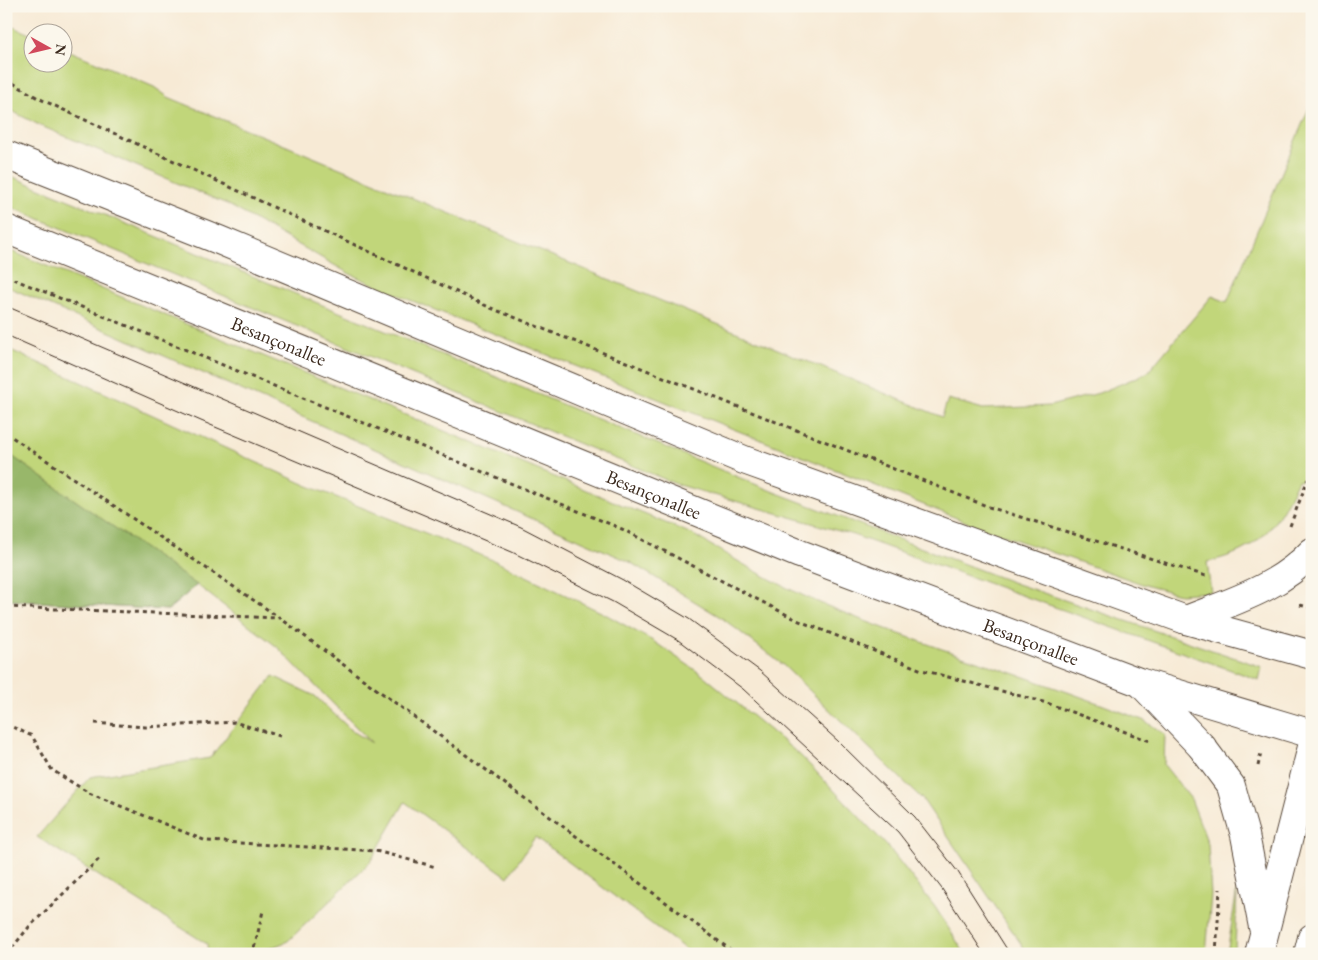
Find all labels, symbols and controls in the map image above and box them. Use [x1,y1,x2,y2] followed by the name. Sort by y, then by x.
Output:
[22,22,72,72] north arrow
[51,43,71,57] text: N
[228,311,330,372] street label: Besançonallee
[602,464,705,525] street label: Besançonallee
[980,612,1082,671] street label: Besançonallee

